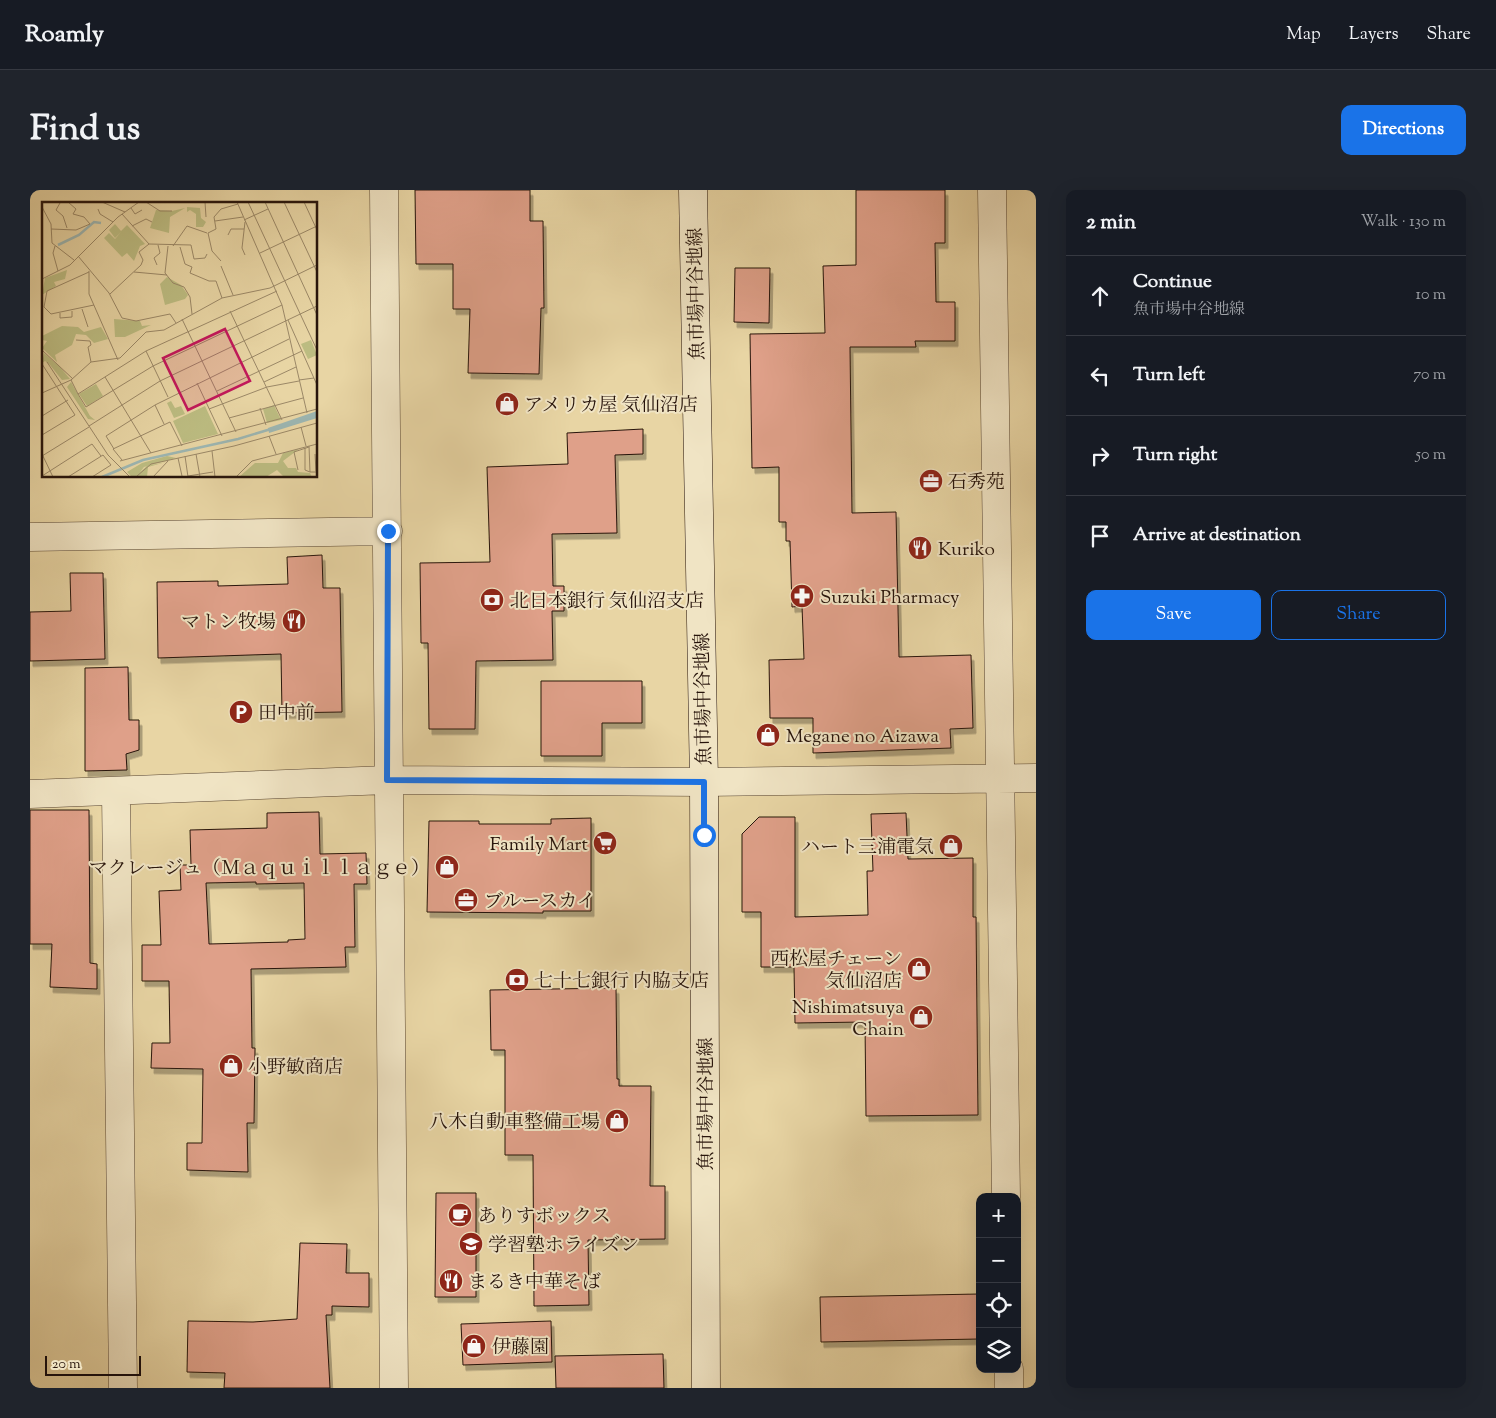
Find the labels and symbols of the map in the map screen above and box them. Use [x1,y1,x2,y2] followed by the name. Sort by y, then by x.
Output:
[42,202,318,478] inset map
[683,227,712,361] street label: 魚市場中谷地線
[494,391,520,417] shop icon: アメリカ屋 気仙沼店
[524,393,698,420] place label: アメリカ屋 気仙沼店
[918,468,944,494] office icon: 石秀苑
[948,470,1005,497] place label: 石秀苑
[377,520,400,543] route end
[907,535,933,561] restaurant icon: Kuriko
[938,537,995,564] place label: Kuriko
[789,583,815,609] pharmacy icon: Suzuki Pharmacy
[820,585,960,612] place label: Suzuki Pharmacy
[479,587,505,613] bank icon: 北日本銀行 気仙沼支店
[510,589,704,616] place label: 北日本銀行 気仙沼支店
[281,608,307,634] restaurant icon: マトン牧場
[181,610,276,637] place label: マトン牧場
[690,632,719,766] street label: 魚市場中谷地線
[228,699,254,725] parking icon: 田中前
[258,701,315,728] place label: 田中前
[755,722,781,748] shop icon: Megane no Aizawa
[786,724,939,751] place label: Megane no Aizawa
[693,824,716,847] route start
[592,830,618,856] supermarket icon: Family Mart
[490,832,588,859] place label: Family Mart
[938,833,964,859] shop icon: ハート三浦電気
[801,835,934,862] place label: ハート三浦電気
[434,854,460,880] shop icon: マクレージュ（Ｍａｑｕｉｌｌａｇｅ）
[89,856,430,883] place label: マクレージュ（Ｍａｑｕｉｌｌａｇｅ）
[453,887,479,913] office icon: ブルースカイ
[484,889,596,916] place label: ブルースカイ
[770,947,902,996] place label: 西松屋チェーン 気仙沼店
[906,956,932,982] shop icon: 西松屋チェーン 気仙沼店
[504,967,530,993] bank icon: 七十七銀行 内脇支店
[534,969,709,996] place label: 七十七銀行 内脇支店
[792,995,904,1044] place label: Nishimatsuya Chain
[908,1004,934,1030] shop icon: Nishimatsuya Chain
[694,1037,721,1171] street label: 魚市場中谷地線
[218,1053,244,1079] shop icon: 小野敏商店
[248,1055,343,1082] place label: 小野敏商店
[604,1108,630,1134] shop icon: 八木自動車整備工場
[429,1110,600,1137] place label: 八木自動車整備工場
[447,1202,473,1228] cafe icon: ありすボックス
[478,1204,611,1231] place label: ありすボックス
[458,1231,484,1257] school or university icon: 学習塾ホライズン
[488,1233,639,1260] place label: 学習塾ホライズン
[438,1268,464,1294] restaurant icon: まるき中華そば
[468,1270,601,1297] place label: まるき中華そば
[461,1333,487,1359] shop icon: 伊藤園
[492,1335,549,1362] place label: 伊藤園
[45,1353,141,1376] scale bar

